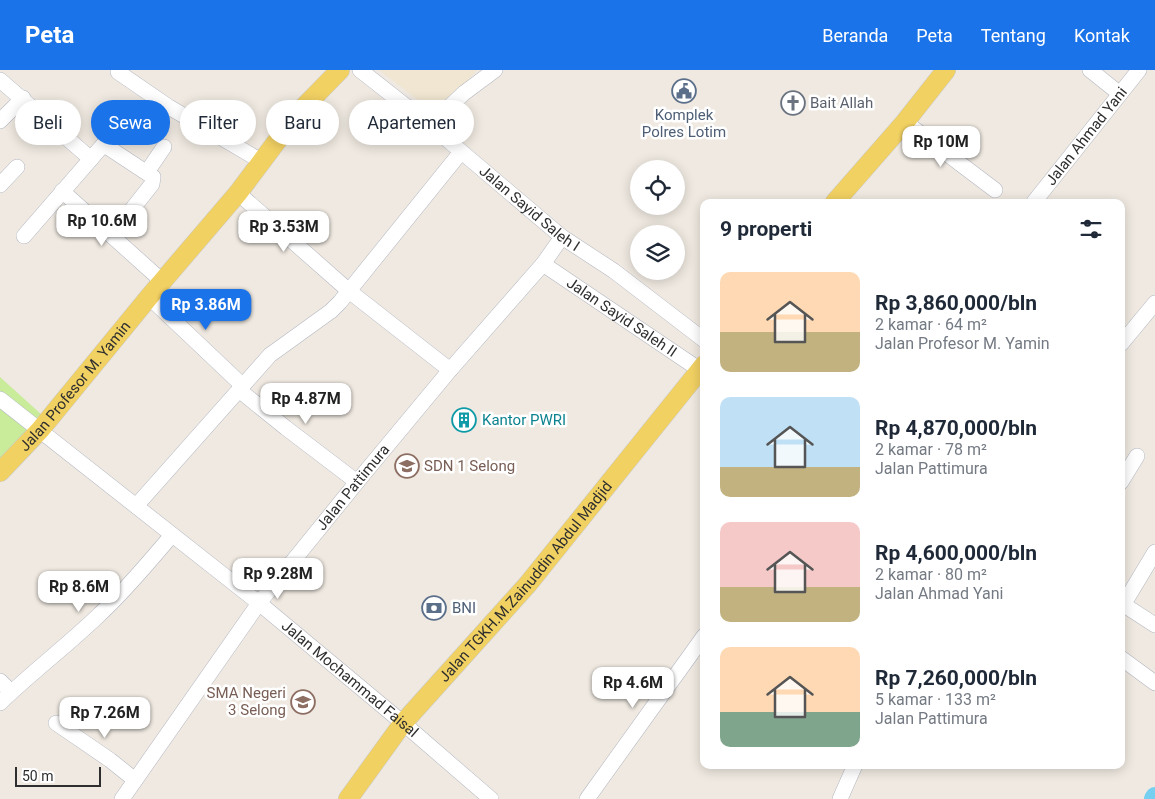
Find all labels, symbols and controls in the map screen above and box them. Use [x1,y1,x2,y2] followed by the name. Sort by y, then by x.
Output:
[25,21,74,49] text: Peta
[822,25,888,46] text: Beranda
[916,25,953,46] text: Peta
[981,25,1046,46] text: Tentang
[1074,25,1130,46] text: Kontak
[671,78,697,104] public building icon: Komplek Polres Lotim
[1042,84,1131,189] street label: Jalan Ahmad Yani
[780,90,806,116] church icon: Bait Allah
[810,94,873,112] place label: Bait Allah
[15,100,81,145] chip: Beli
[91,100,170,145] chip: Sewa
[180,100,256,145] chip: Filter
[266,100,339,145] chip: Baru
[349,100,474,145] chip: Apartemen
[642,106,726,141] place label: Komplek Polres Lotim
[900,126,982,168] pin: Rp 10M
[913,132,969,151] text: Rp 10M
[630,160,685,280] map controls
[630,160,685,215] button: locate
[476,162,583,255] street label: Jalan Sayid Saleh I
[50,204,154,247] pin: Rp 10.6M
[232,210,336,253] pin: Rp 3.53M
[67,211,137,230] text: Rp 10.6M
[1077,215,1105,243] icon: filters
[249,217,319,236] text: Rp 3.53M
[720,217,812,241] text: 9 properti
[630,225,685,280] button: layers
[563,274,680,361] street label: Jalan Sayid Saleh II
[154,288,258,331] pin: Rp 3.86M
[875,291,1037,315] text: Rp 3,860,000/bln
[760,292,820,352] icon: home
[171,295,241,314] text: Rp 3.86M
[875,315,987,334] text: 2 kamar · 64 m²
[16,318,134,455] street label: Jalan Profesor M. Yamin
[875,334,1050,353] text: Jalan Profesor M. Yamin
[254,382,358,425] pin: Rp 4.87M
[271,389,341,408] text: Rp 4.87M
[451,407,477,433] building icon: Kantor PWRI
[482,411,566,429] place label: Kantor PWRI
[875,416,1037,440] text: Rp 4,870,000/bln
[760,417,820,477] icon: home
[875,440,987,459] text: 2 kamar · 78 m²
[312,441,393,534] street label: Jalan Pattimura
[394,453,420,479] school or university icon: SDN 1 Selong
[424,457,515,475] place label: SDN 1 Selong
[875,459,988,478] text: Jalan Pattimura
[435,478,616,686] street label: Jalan TGKH.M.Zainuddin Abdul Madjid
[875,541,1037,565] text: Rp 4,600,000/bln
[760,542,820,602] icon: home
[226,558,330,600] pin: Rp 9.28M
[243,564,313,583] text: Rp 9.28M
[875,565,987,584] text: 2 kamar · 80 m²
[33,570,125,613] pin: Rp 8.6M
[49,577,109,596] text: Rp 8.6M
[875,584,1003,603] text: Jalan Ahmad Yani
[421,595,447,621] bank icon: BNI
[452,599,476,617] place label: BNI
[278,617,422,741] street label: Jalan Mochammad Faisal
[587,666,679,709] pin: Rp 4.6M
[875,666,1037,690] text: Rp 7,260,000/bln
[760,667,820,727] icon: home
[603,673,663,692] text: Rp 4.6M
[207,684,286,719] place label: SMA Negeri 3 Selong
[290,689,316,715] school or university icon: SMA Negeri 3 Selong
[875,690,996,709] text: 5 kamar · 133 m²
[53,696,157,739] pin: Rp 7.26M
[70,703,140,722] text: Rp 7.26M
[875,709,988,728] text: Jalan Pattimura
[15,764,101,787] scale bar
[22,768,54,784] text: 50 m

